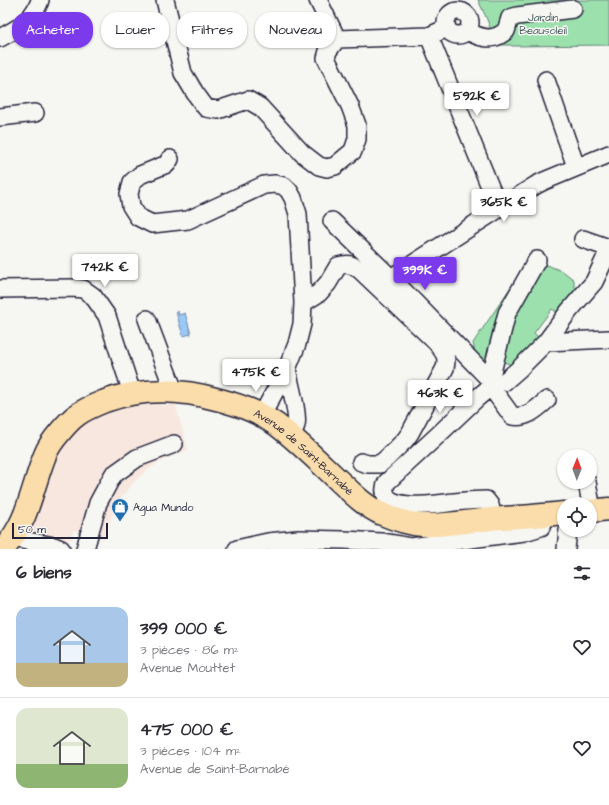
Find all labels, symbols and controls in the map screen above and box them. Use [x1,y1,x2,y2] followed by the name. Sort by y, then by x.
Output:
[519,10,567,38] park label: Jardin Beausoleil
[12,12,93,48] chip: Acheter
[101,12,169,48] chip: Louer
[177,12,247,48] chip: Filtres
[255,12,336,48] chip: Nouveau
[444,83,510,117] pin: 592K €
[453,87,501,105] text: 592K €
[471,189,537,223] pin: 365K €
[480,193,528,211] text: 365K €
[72,254,138,288] pin: 742K €
[392,257,458,291] pin: 399K €
[81,258,129,276] text: 742K €
[403,261,447,279] text: 399K €
[223,359,289,393] pin: 475K €
[231,363,281,381] text: 475K €
[407,380,473,414] pin: 463K €
[416,384,464,402] text: 463K €
[251,406,357,499] street label: Avenue de Saint-Barnabé
[557,449,597,489] north arrow
[557,449,597,537] map controls
[110,497,130,522] shop icon: Agua Mundo
[557,497,597,537] button: locate
[133,500,194,516] place label: Agua Mundo
[12,521,108,540] scale bar
[18,522,46,537] text: 50 m
[16,561,72,585] text: 6 biens
[571,562,593,584] icon: filters
[140,617,227,641] text: 399 000 €
[48,623,96,671] icon: home
[571,636,593,658] icon: heart
[140,641,239,659] text: 3 pièces · 86 m²
[140,659,235,677] text: Avenue Mouttet
[140,718,233,742] text: 475 000 €
[48,724,96,772] icon: home
[571,737,593,759] icon: heart
[140,742,241,760] text: 3 pièces · 104 m²
[140,760,290,778] text: Avenue de Saint-Barnabé

